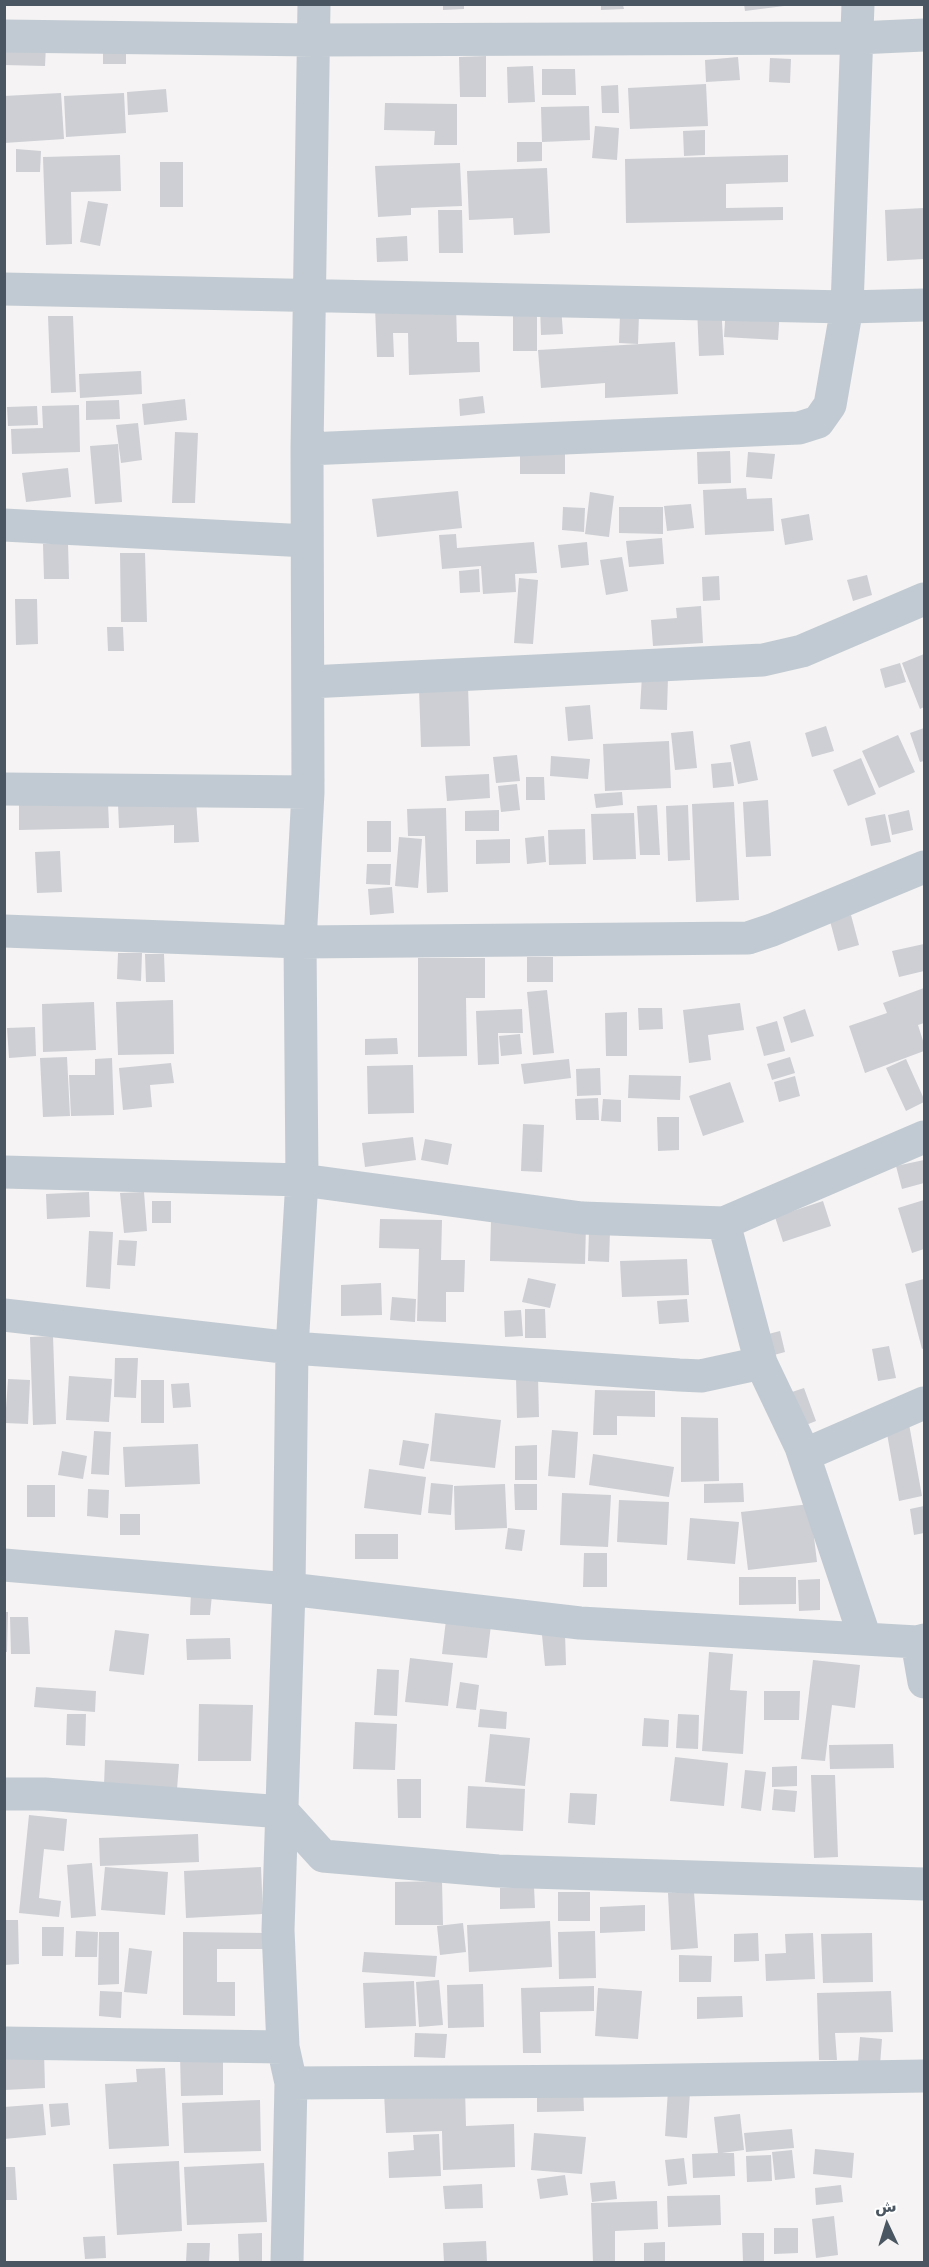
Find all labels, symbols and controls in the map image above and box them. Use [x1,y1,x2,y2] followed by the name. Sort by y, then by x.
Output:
[857,2195,917,2255] north arrow
[874,2196,897,2217] text: ش

